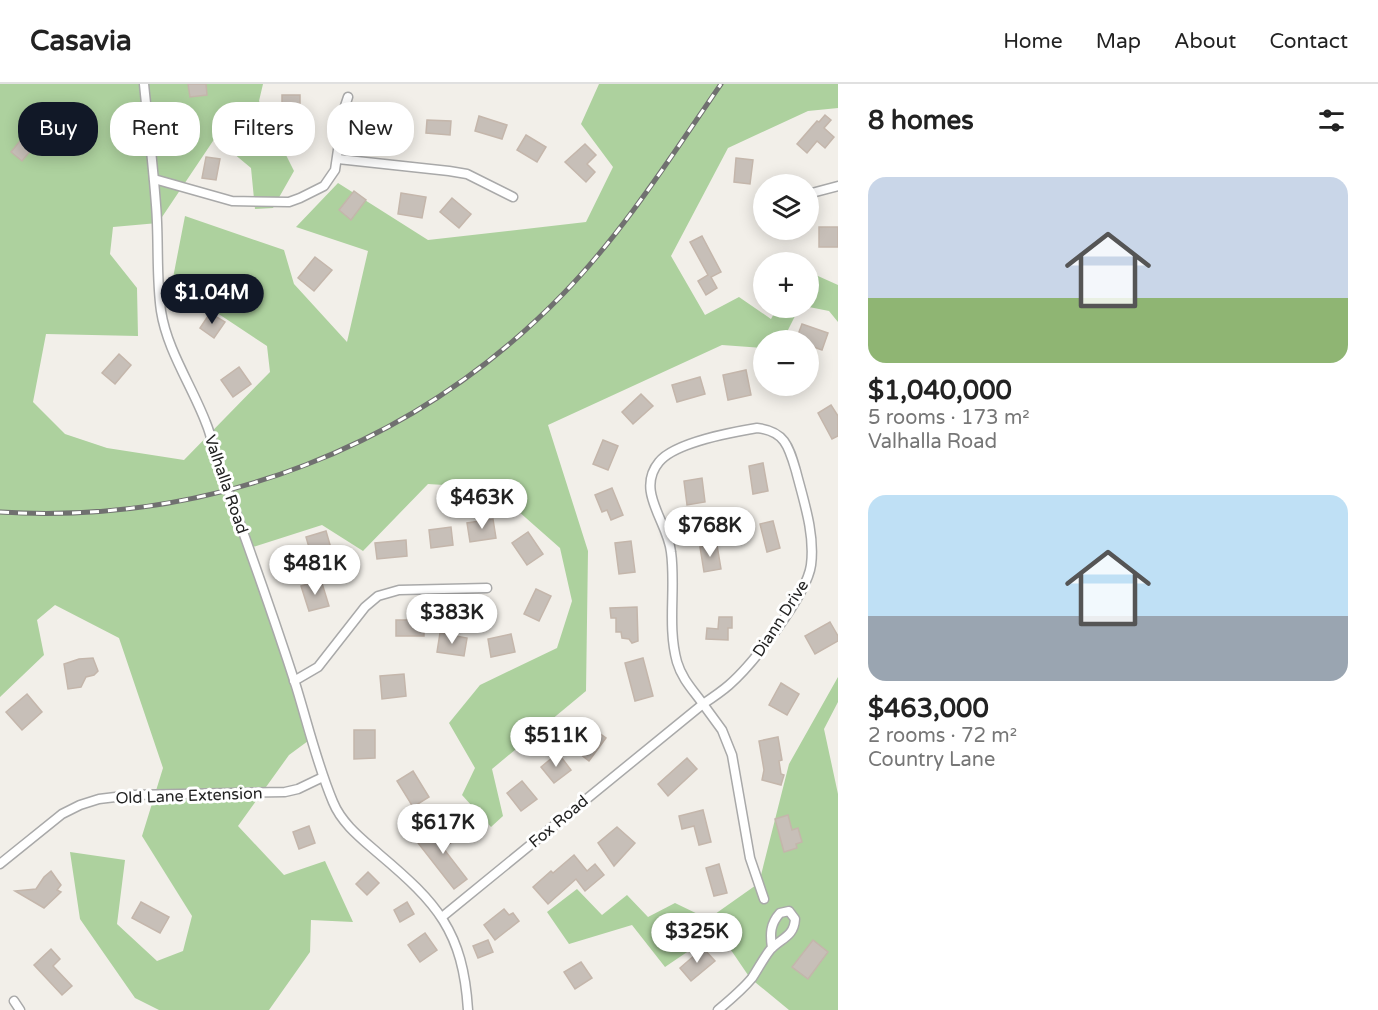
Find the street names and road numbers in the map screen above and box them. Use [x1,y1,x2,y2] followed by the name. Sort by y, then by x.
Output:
[200,432,252,536] street label: Valhalla Road
[749,576,813,661] street label: Diann Drive
[115,783,263,809] street label: Old Lane Extension
[525,791,593,852] street label: Fox Road

